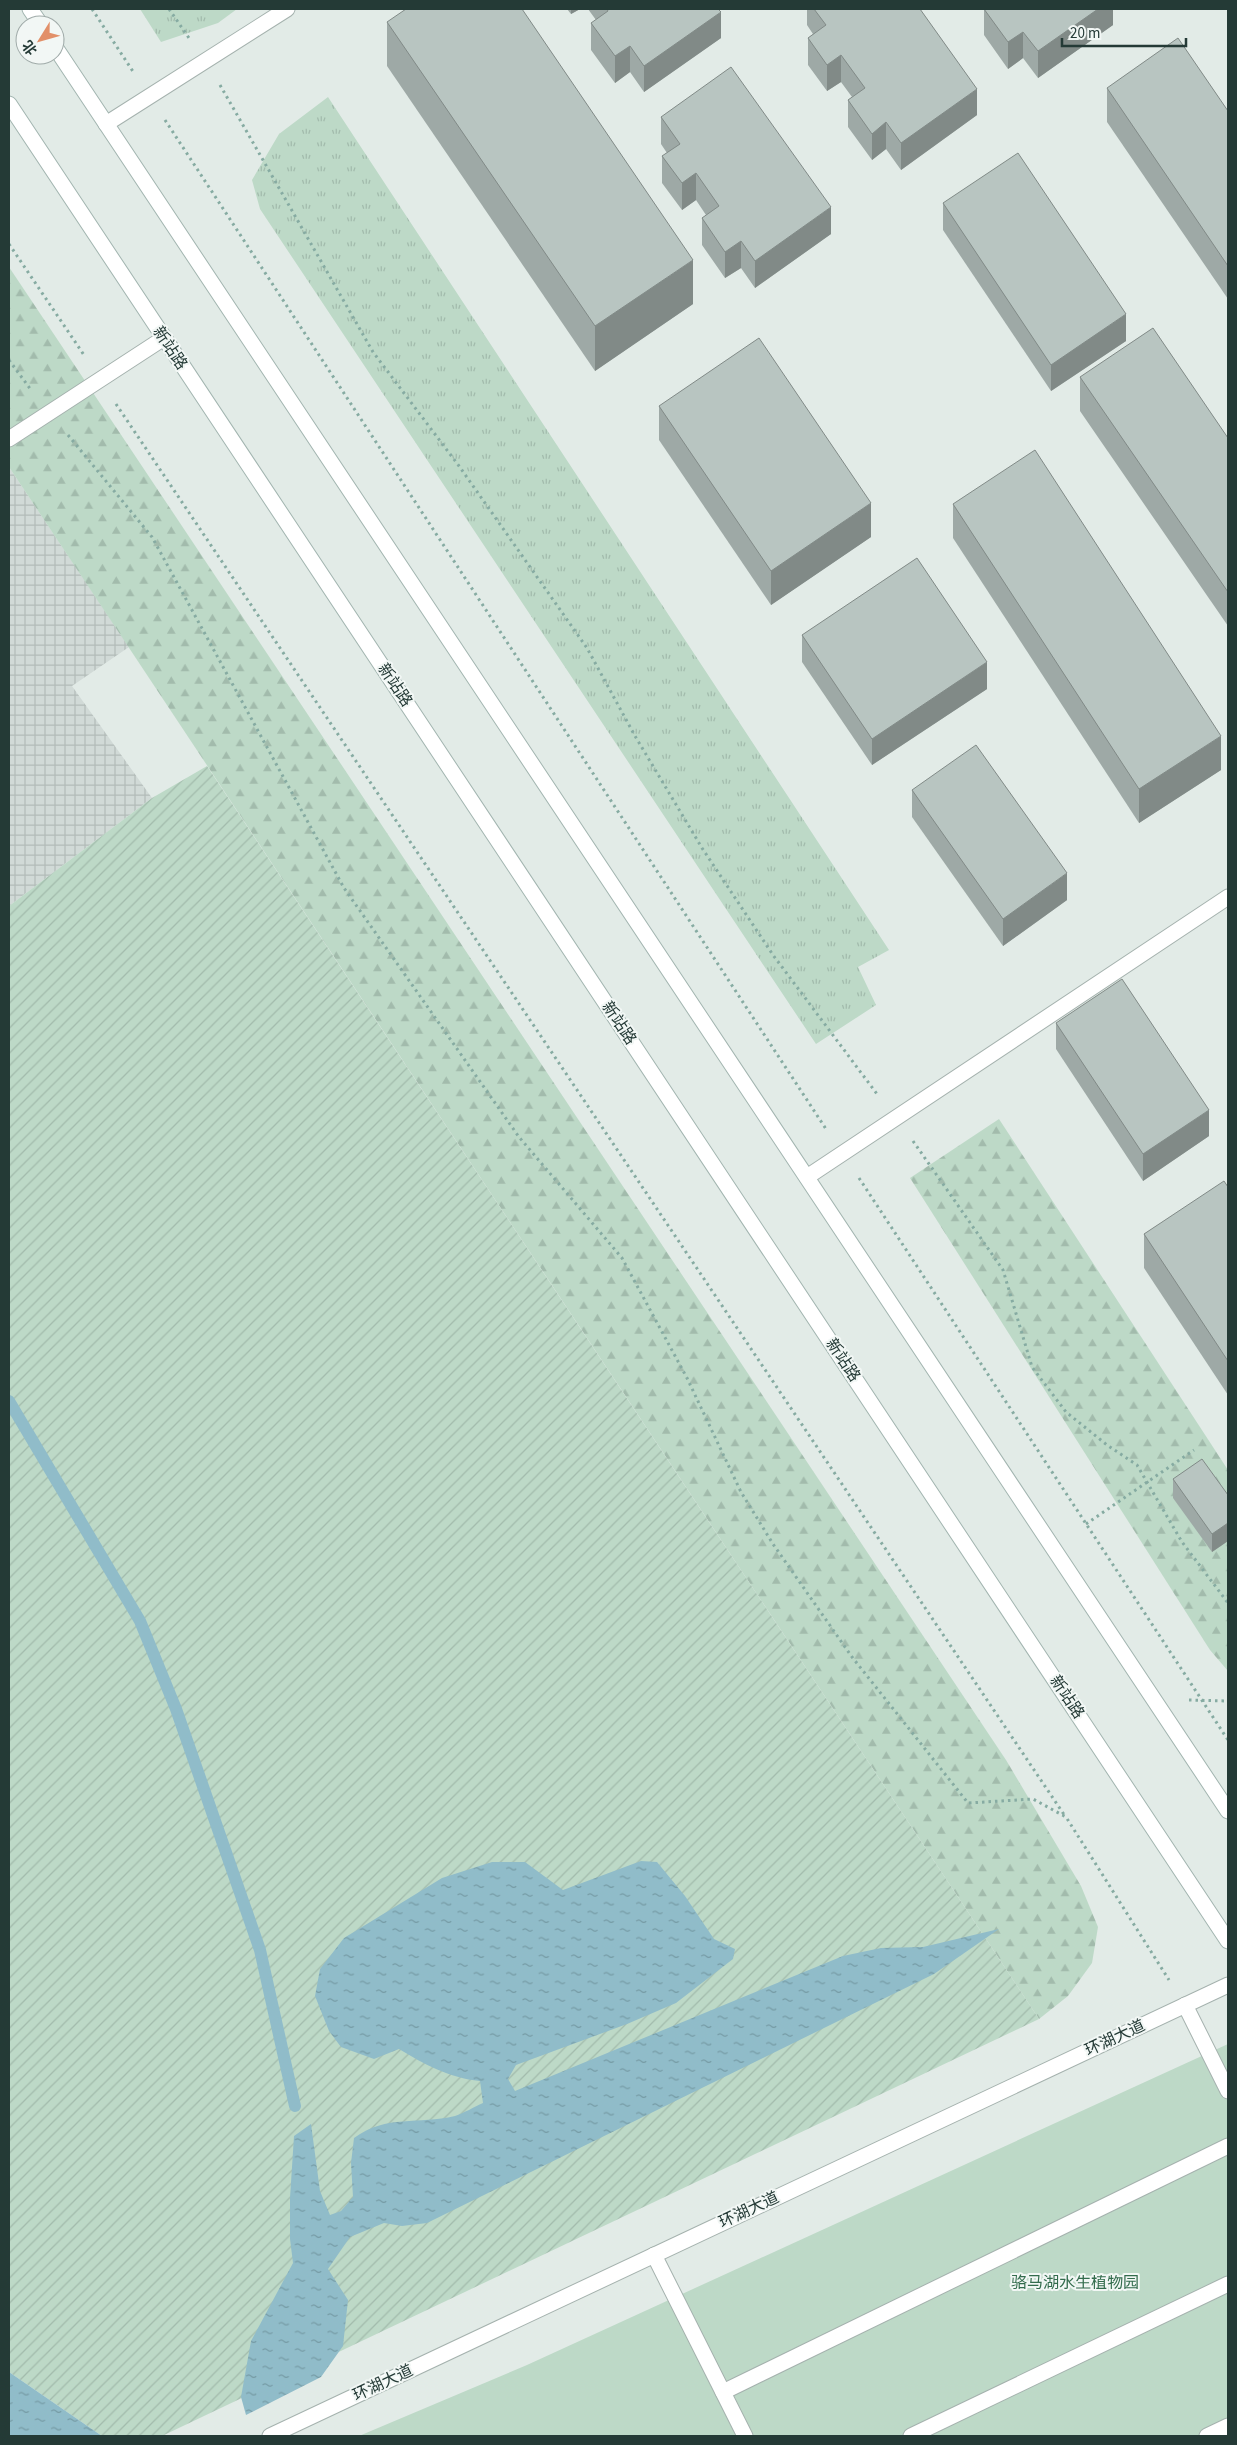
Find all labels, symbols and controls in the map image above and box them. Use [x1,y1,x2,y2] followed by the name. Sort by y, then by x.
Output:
[15,15,65,65] north arrow
[1062,15,1186,47] scale bar
[1070,23,1100,44] text: 20 m
[18,36,43,59] text: 北
[147,322,193,374] street label: 新站路
[372,659,418,711] street label: 新站路
[596,997,642,1049] street label: 新站路
[820,1334,866,1386] street label: 新站路
[1044,1671,1090,1723] street label: 新站路
[1081,2015,1149,2061] street label: 环湖大道
[715,2187,783,2233] street label: 环湖大道
[1011,2272,1139,2294] park label: 骆马湖水生植物园
[349,2360,417,2406] street label: 环湖大道

